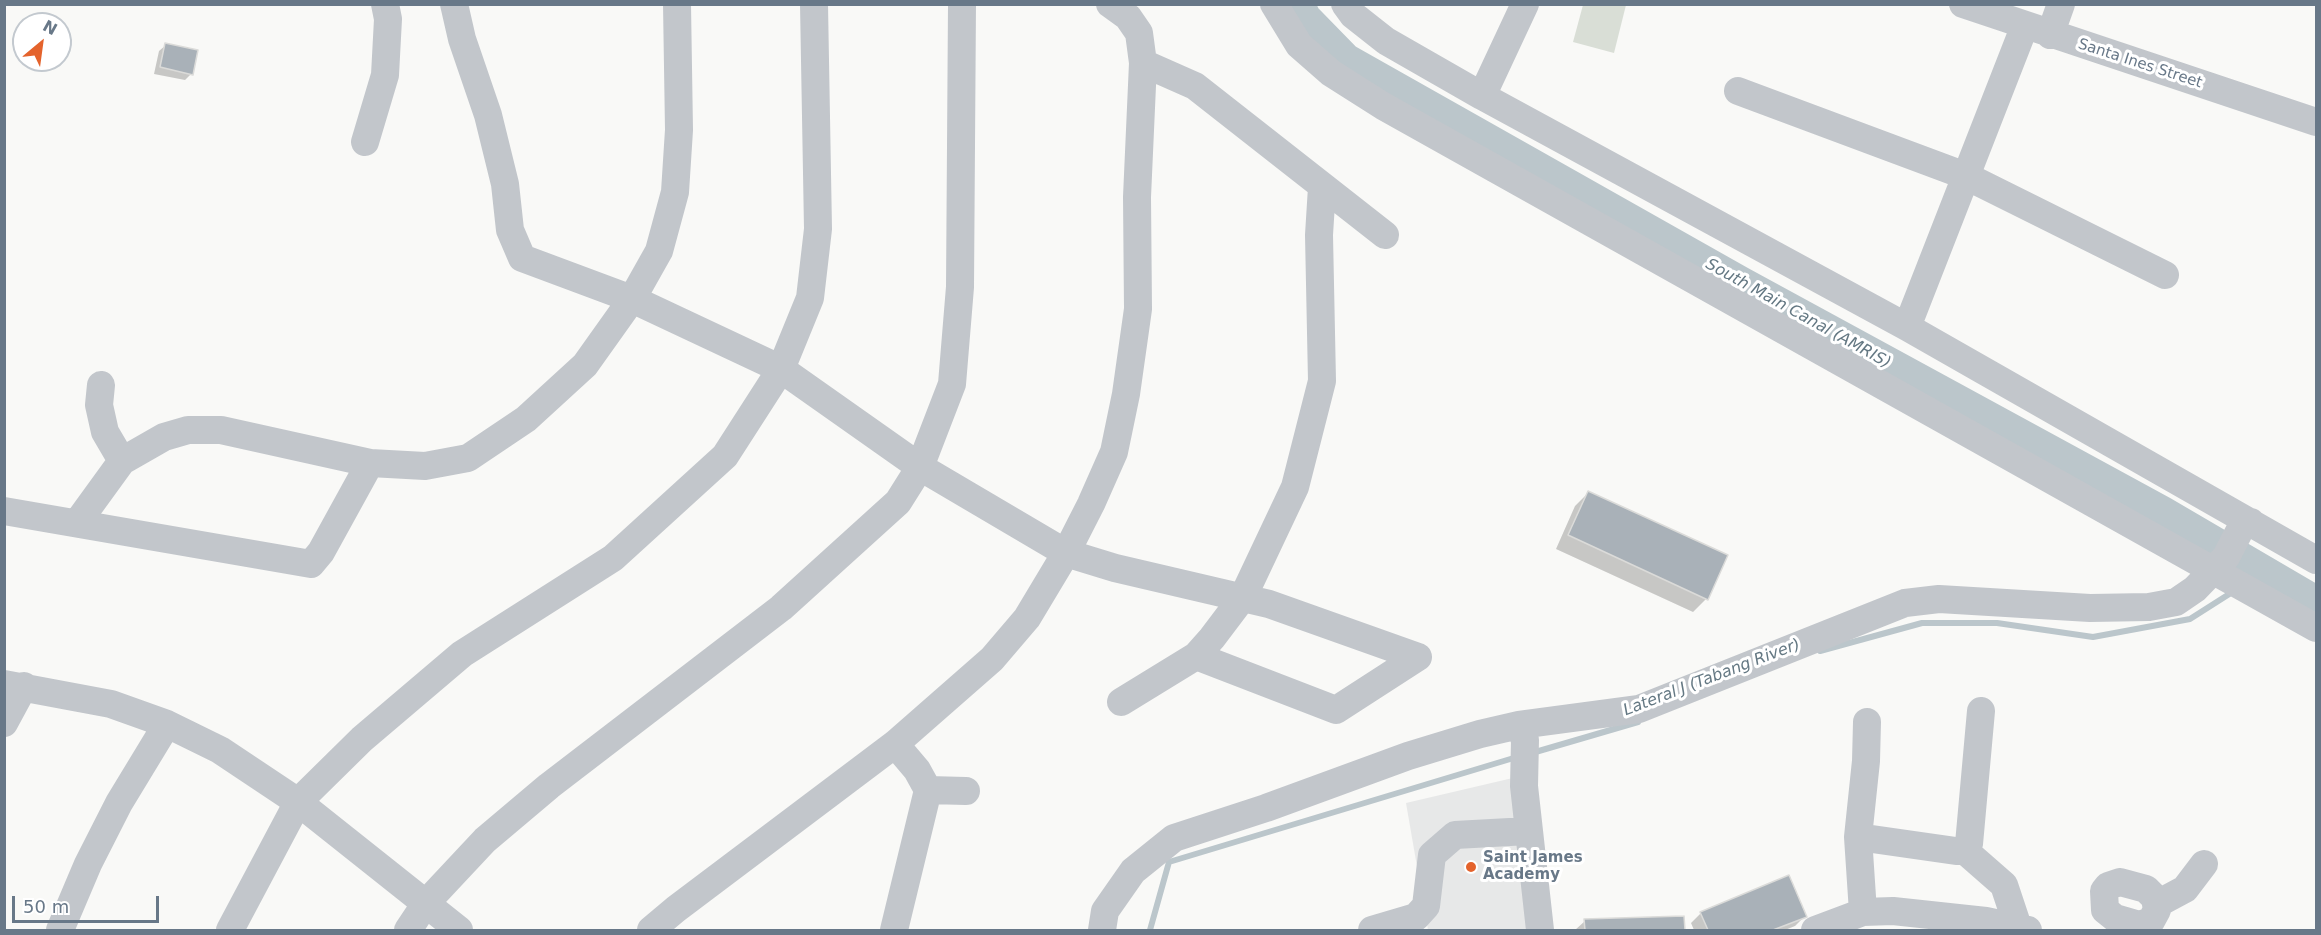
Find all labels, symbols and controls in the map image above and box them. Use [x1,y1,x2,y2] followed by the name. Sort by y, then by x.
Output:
[12,12,72,72] north arrow
[40,16,60,39] text: N
[2076,35,2204,93] street label: Santa Ines Street
[1702,255,1894,373] water label: South Main Canal (AMRIS)
[1621,635,1803,721] water label: Lateral J (Tabang River)
[1483,849,1583,884] place label: Saint James Academy
[1464,860,1478,874] marker: Saint James Academy
[15,884,162,922] scale bar
[23,896,69,917] text: 50 m

